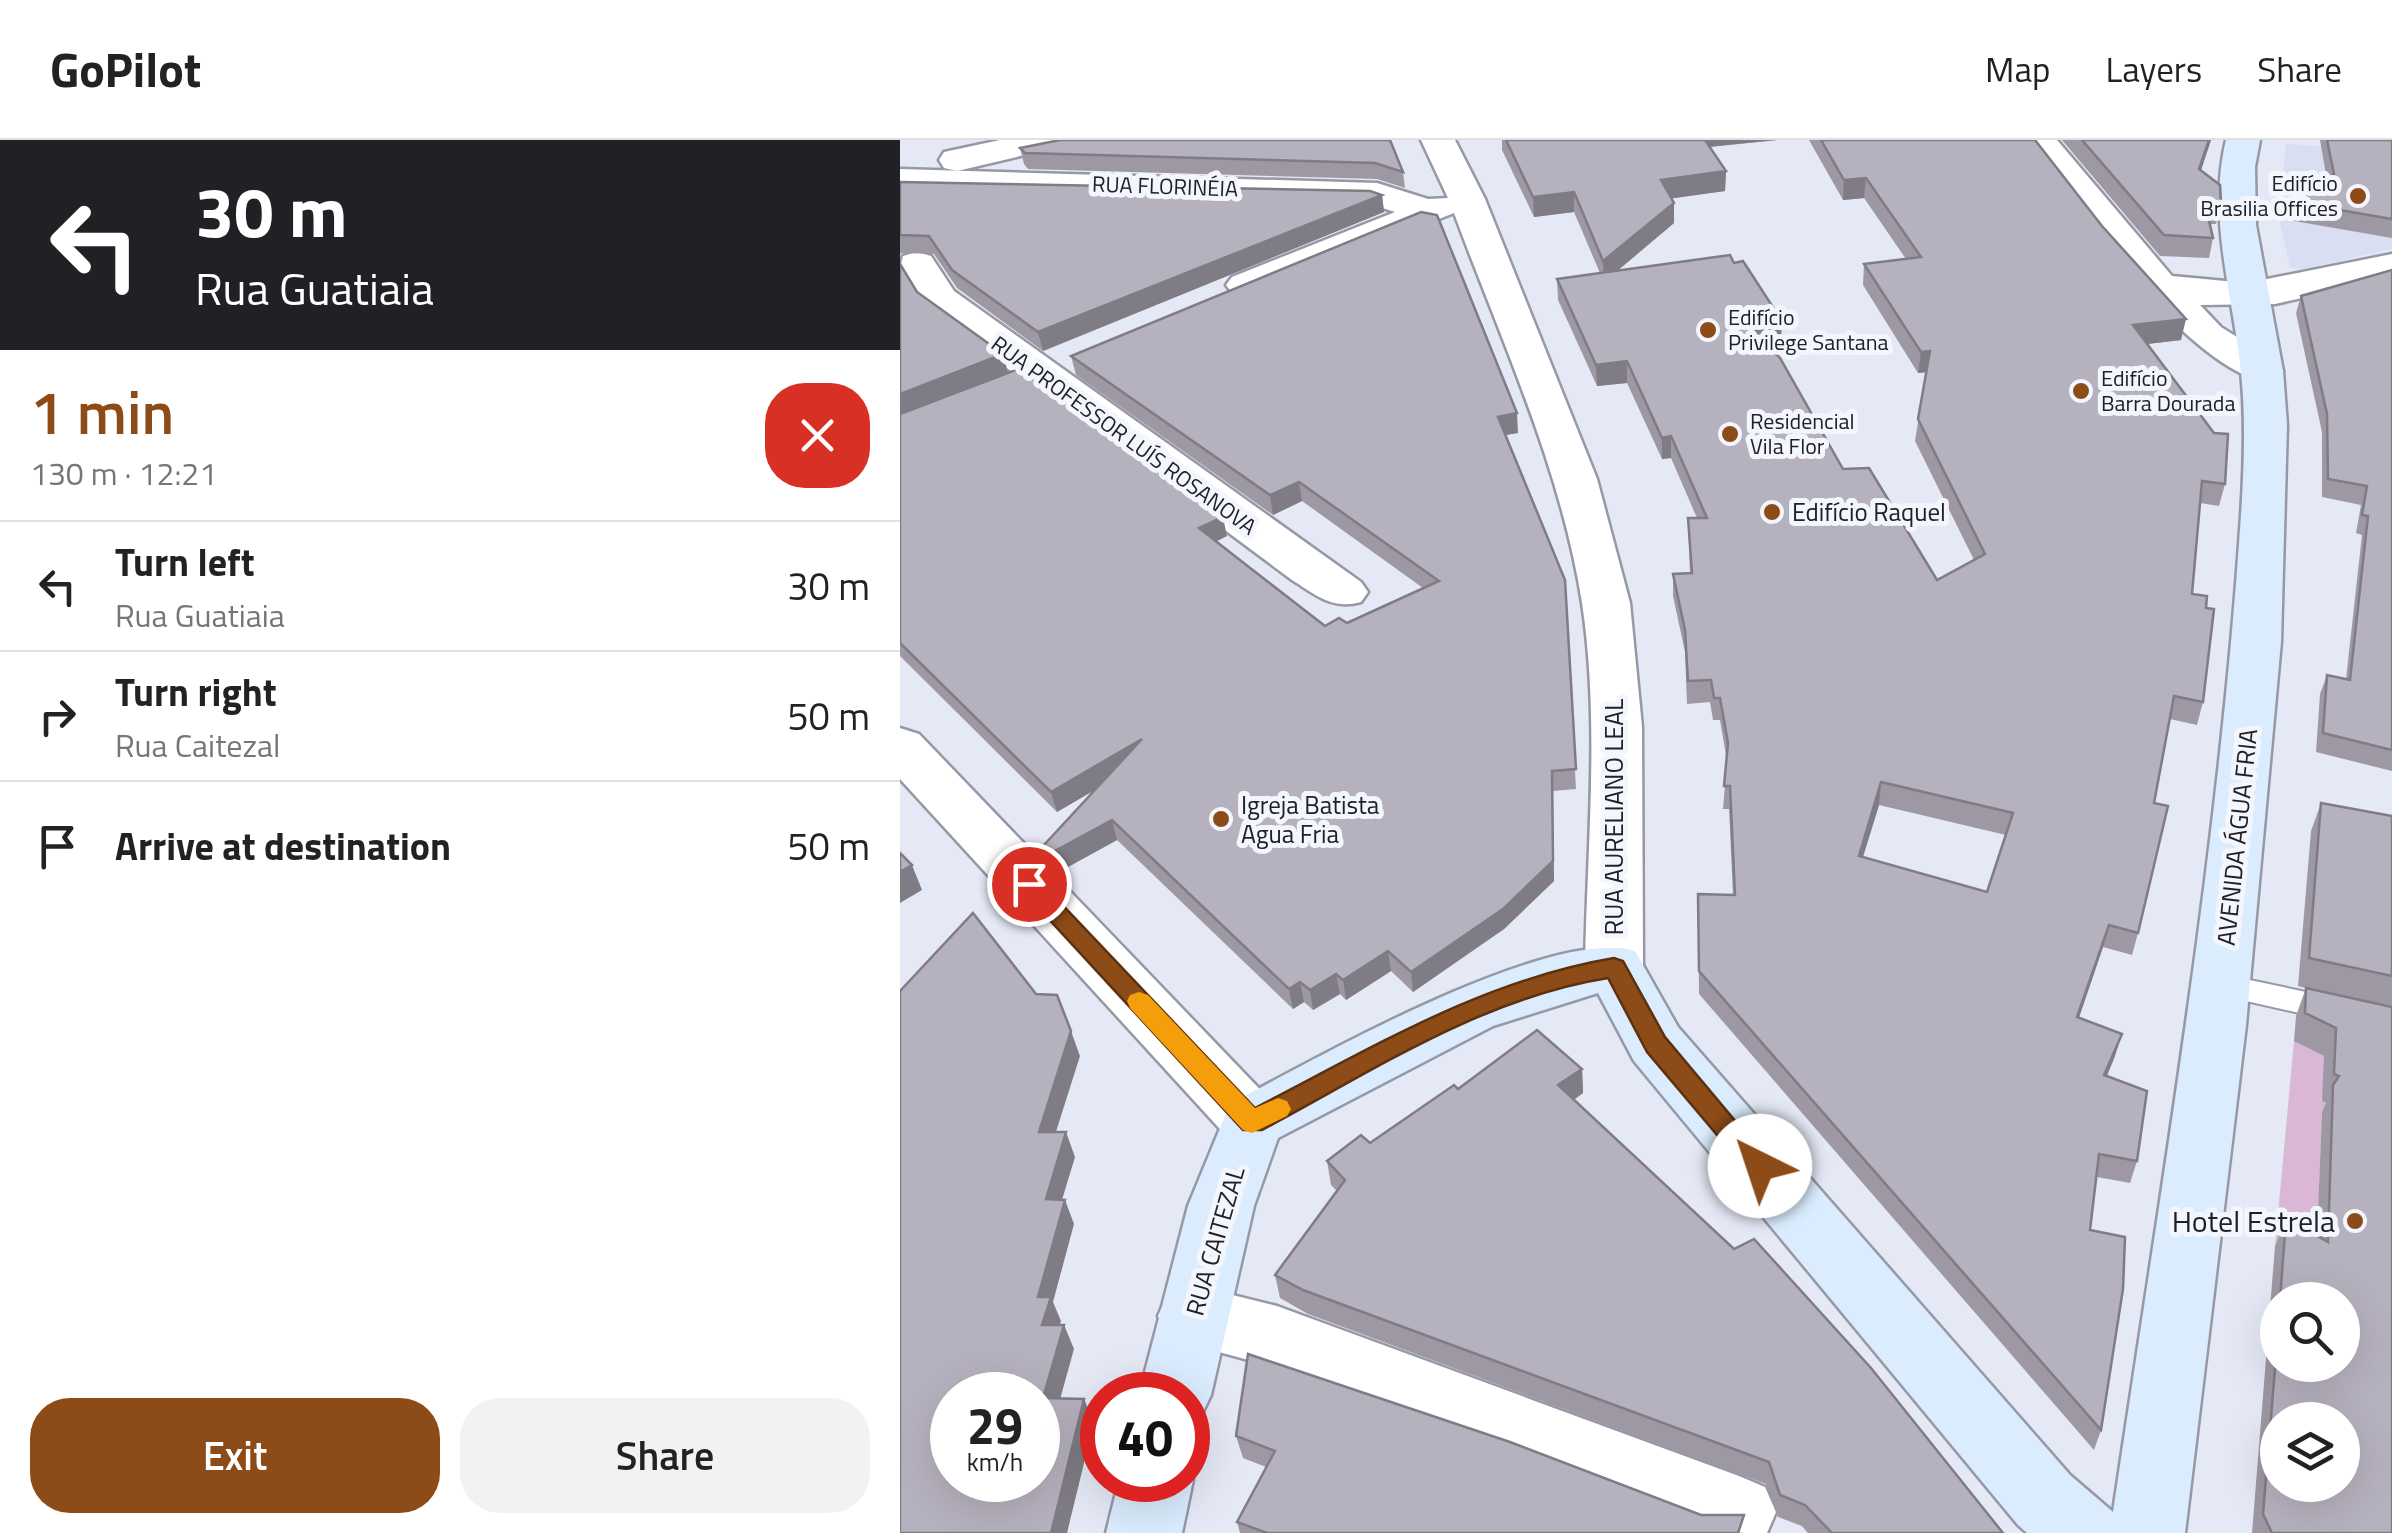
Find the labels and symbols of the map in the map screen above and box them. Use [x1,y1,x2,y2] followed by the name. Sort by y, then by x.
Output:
[1091,166,1239,206] street label: RUA FLORINÉIA
[2200,166,2338,225] place label: Edifício Brasilia Offices
[2347,185,2369,207] marker: Edifício Brasilia Offices
[1728,300,1889,359] place label: Edifício Privilege Santana
[1697,319,1719,341] marker: Edifício Privilege Santana
[984,327,1264,543] street label: RUA PROFESSOR LUÍS ROSANOVA
[2101,361,2235,420] place label: Edifício Barra Dourada
[2070,380,2092,402] marker: Edifício Barra Dourada
[1750,404,1855,463] place label: Residencial Vila Flor
[1719,423,1741,445] marker: Residencial Vila Flor
[1792,493,1946,531] place label: Edifício Raquel
[1761,501,1783,523] marker: Edifício Raquel
[1595,699,1633,935] street label: RUA AURELIANO LEAL
[2207,727,2267,947] street label: AVENIDA ÁGUA FRIA
[1241,786,1380,853] place label: Igreja Batista Agua Fria
[1210,808,1232,830] marker: Igreja Batista Agua Fria
[987,842,1072,927] pin
[1708,1114,1812,1218] position arrow
[1176,1162,1254,1320] street label: RUA CAITEZAL
[2172,1198,2335,1244] place label: Hotel Estrela
[2344,1210,2366,1232] marker: Hotel Estrela
[1080,1372,1210,1502] speed limit sign: 40

